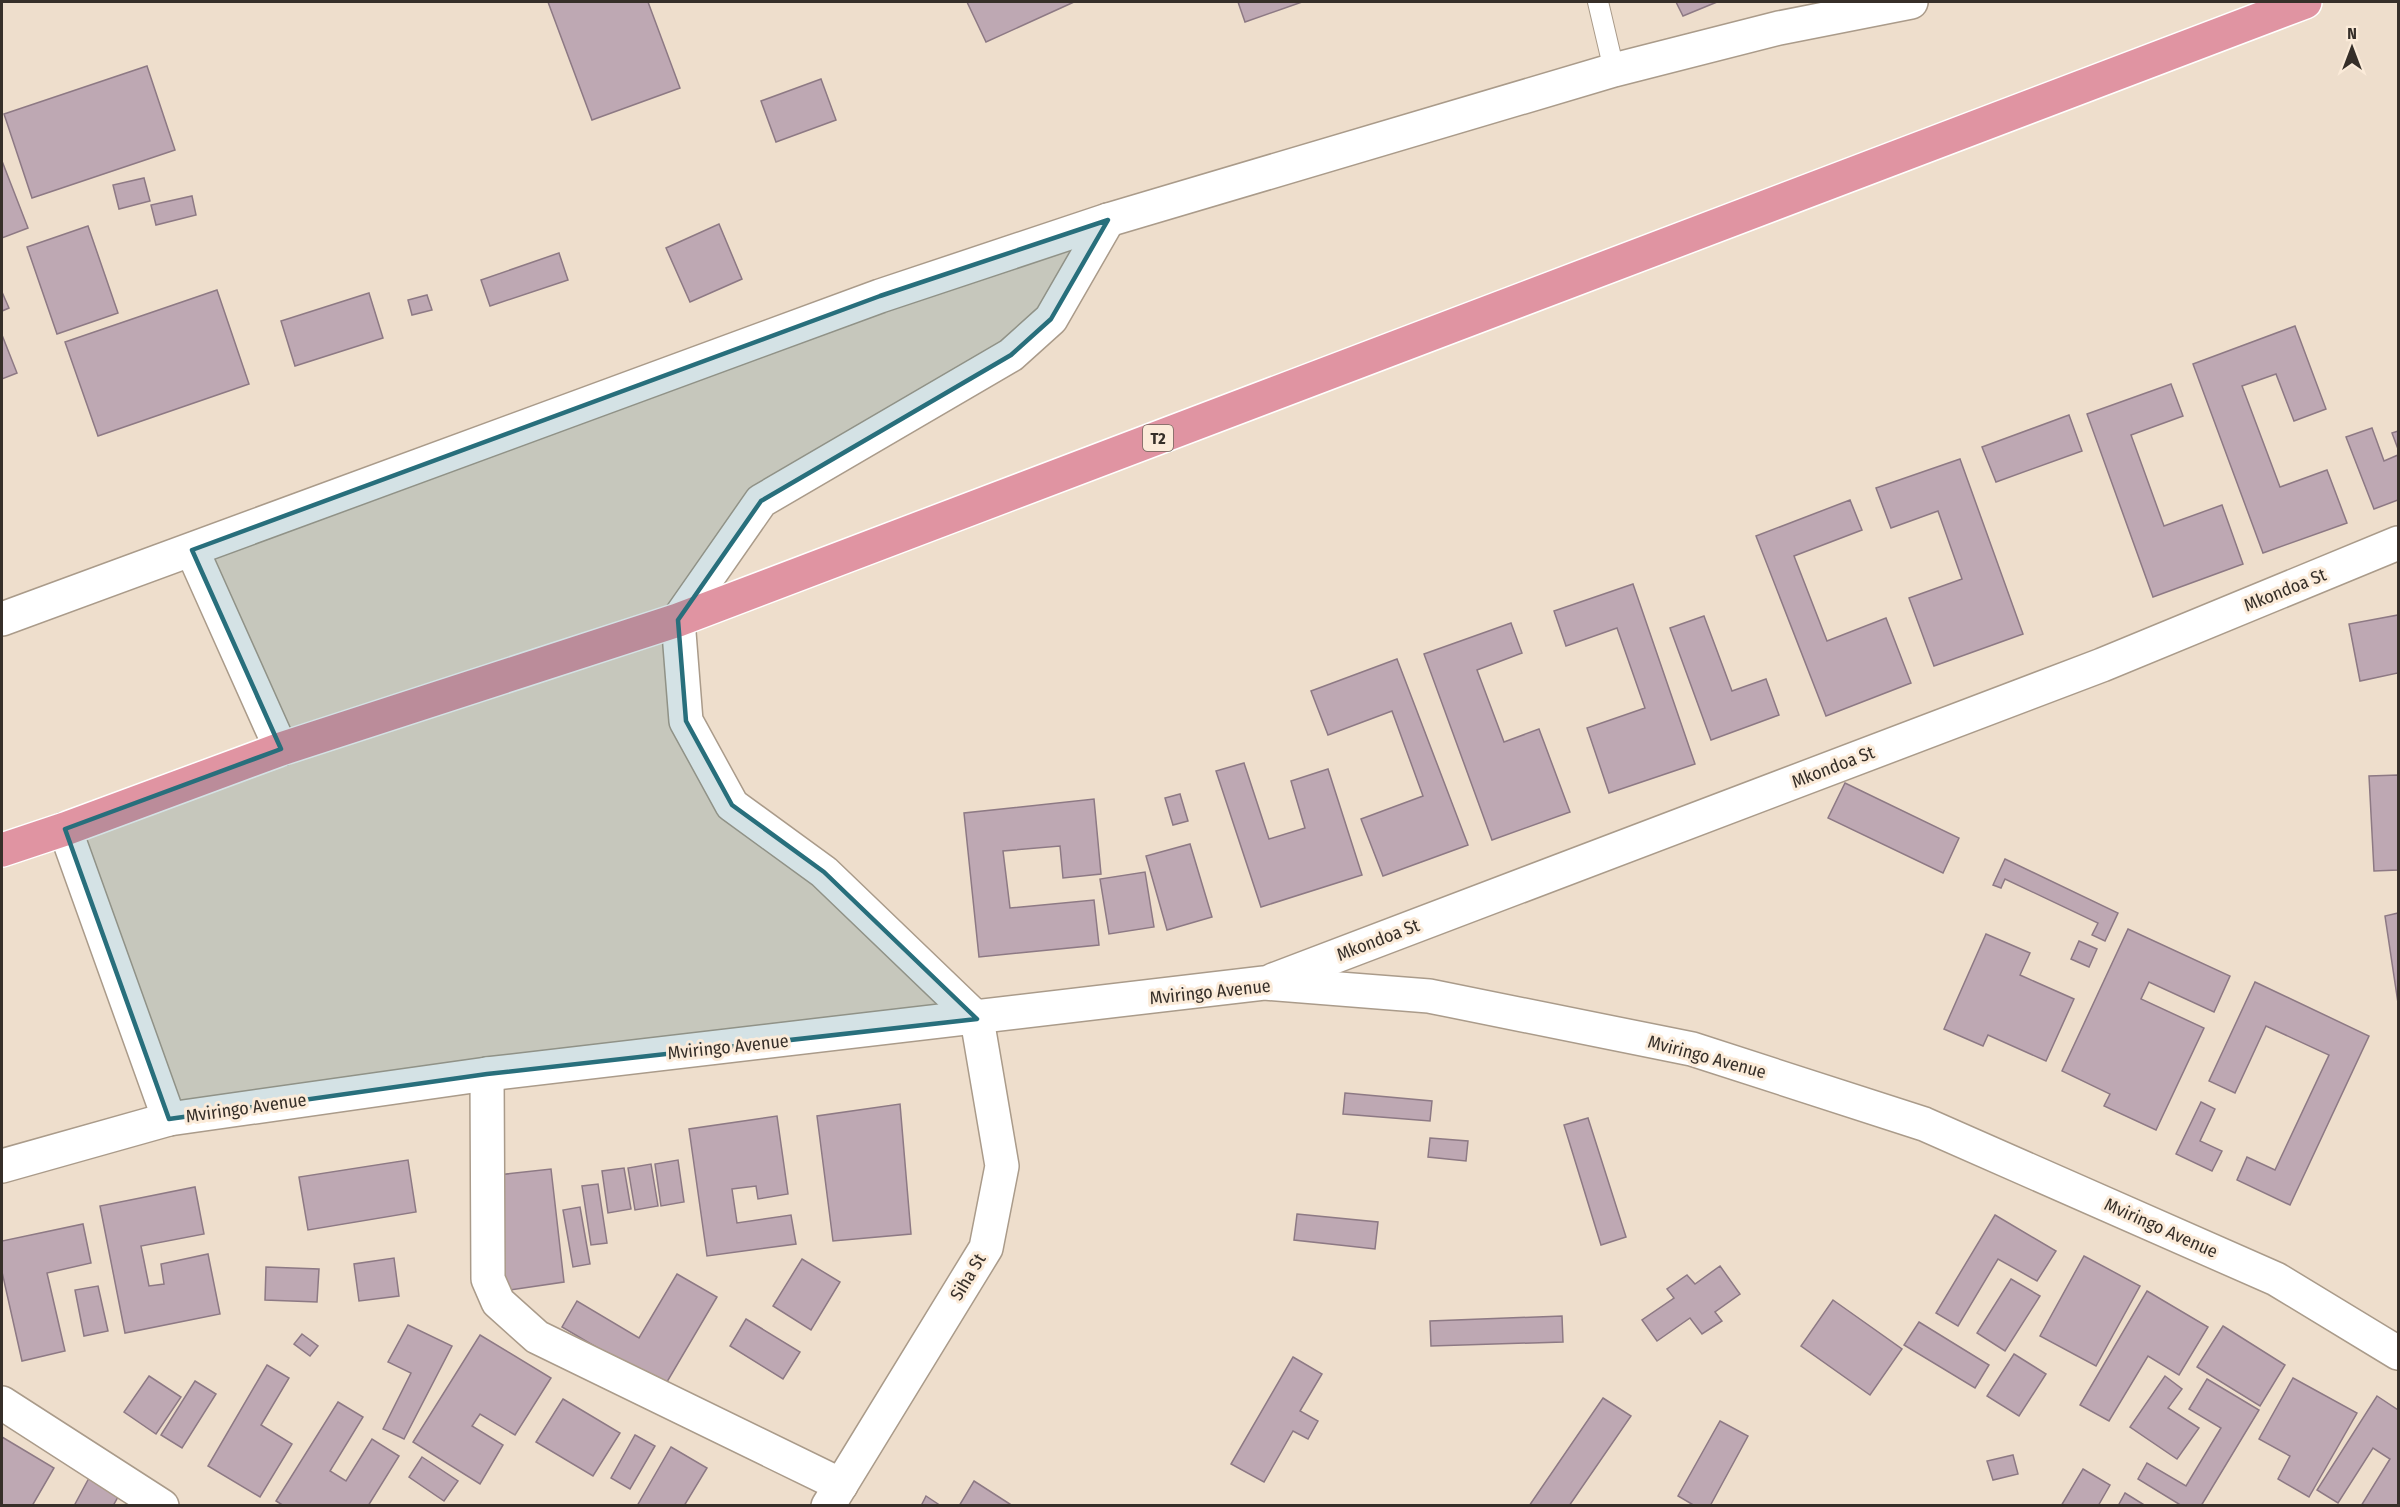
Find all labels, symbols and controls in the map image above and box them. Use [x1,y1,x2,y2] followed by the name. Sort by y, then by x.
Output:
[2322,18,2382,78] north arrow
[2347,24,2357,43] text: N
[1143,425,1173,451] road number: T2
[2241,564,2329,616] street label: Mkondoa St
[1789,741,1878,793] street label: Mkondoa St
[1334,914,1423,966] street label: Mkondoa St
[1148,975,1272,1009] street label: Mviringo Avenue
[666,1030,790,1064] street label: Mviringo Avenue
[1645,1031,1769,1083] street label: Mviringo Avenue
[184,1089,308,1127] street label: Mviringo Avenue
[2101,1193,2221,1263] street label: Mviringo Avenue
[945,1249,991,1304] street label: Siha St

